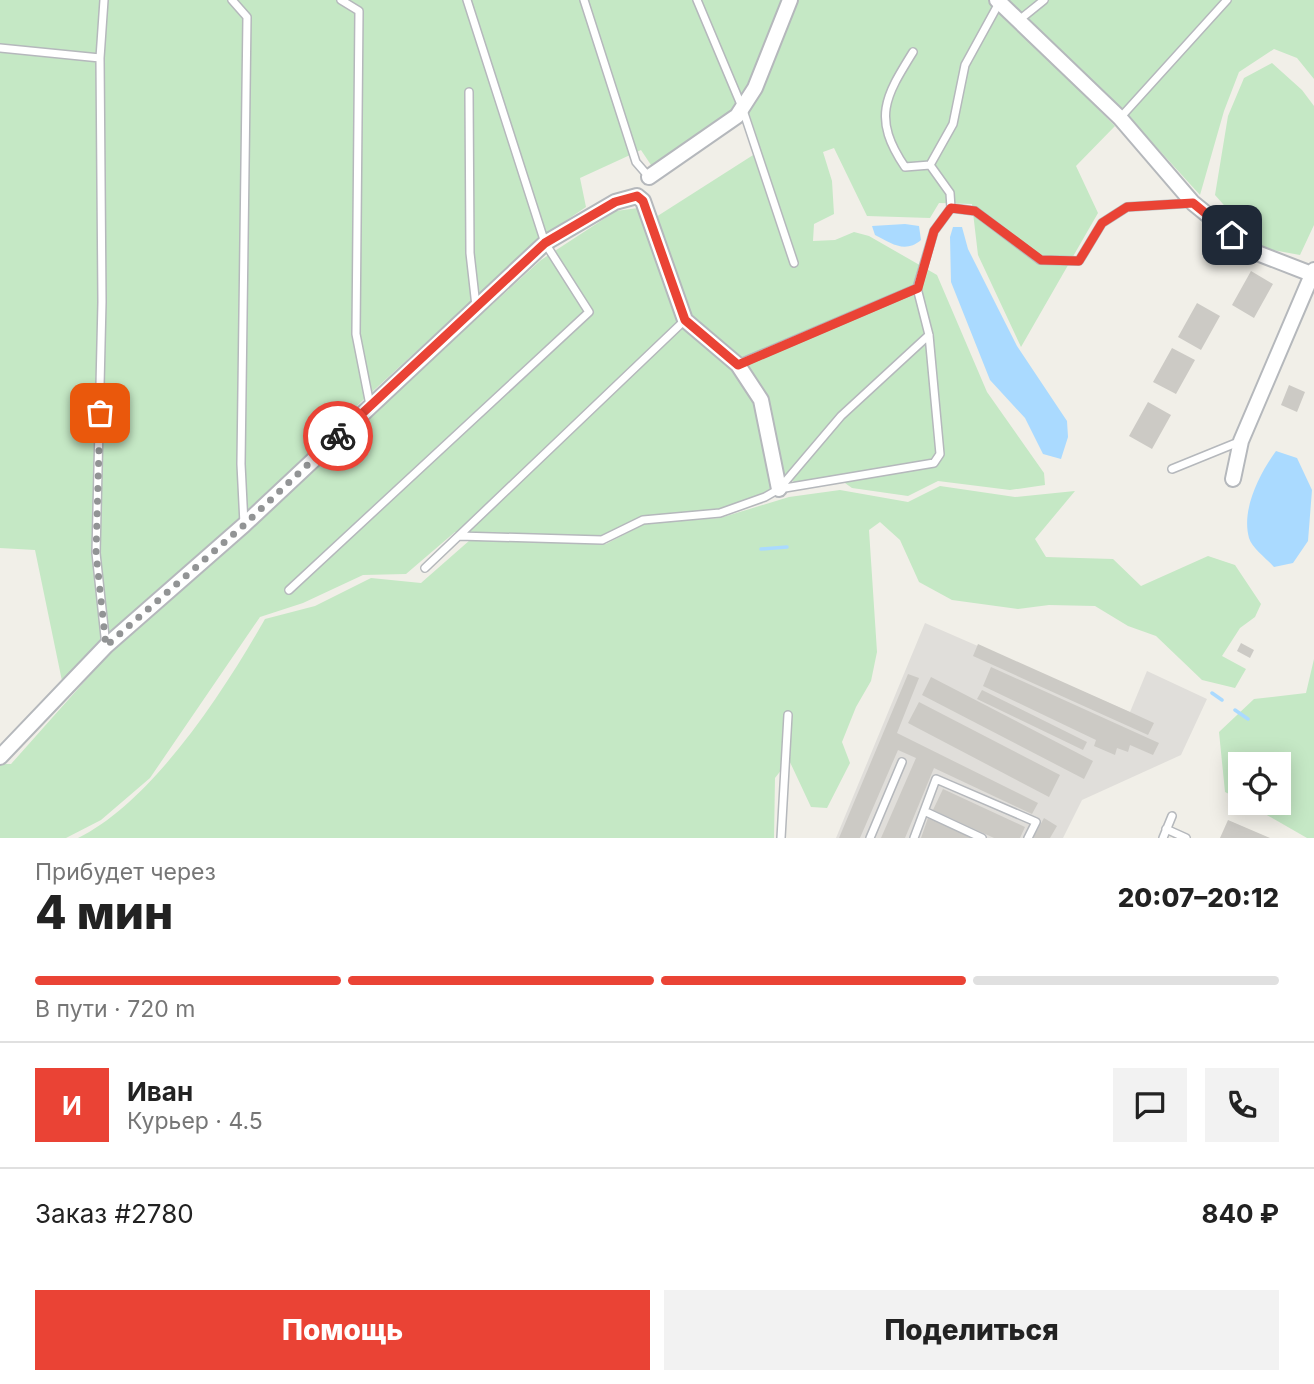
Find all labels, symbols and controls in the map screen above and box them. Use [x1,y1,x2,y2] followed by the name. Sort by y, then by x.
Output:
[1202,205,1262,265] pin
[1213,216,1251,254] icon: home
[70,383,130,443] pin
[81,394,119,432] icon: bag
[303,401,373,471] courier
[319,417,357,455] icon: bike
[1228,752,1291,815] map controls
[1228,752,1291,815] button: locate
[35,858,216,886] text: Прибудет через
[1118,882,1279,913] text: 20:07–20:12
[35,884,173,940] text: 4 мин
[35,995,195,1023] text: В пути · 720 m
[1113,1068,1187,1142] button: chat
[1205,1068,1279,1142] button: phone
[127,1076,193,1107] text: Иван
[62,1090,82,1121] text: И
[127,1107,263,1135] text: Курьер · 4.5
[35,1198,194,1229] text: Заказ #2780
[1202,1198,1279,1229] text: 840 ₽
[35,1290,650,1370] button: Помощь
[664,1290,1279,1370] button: Поделиться

